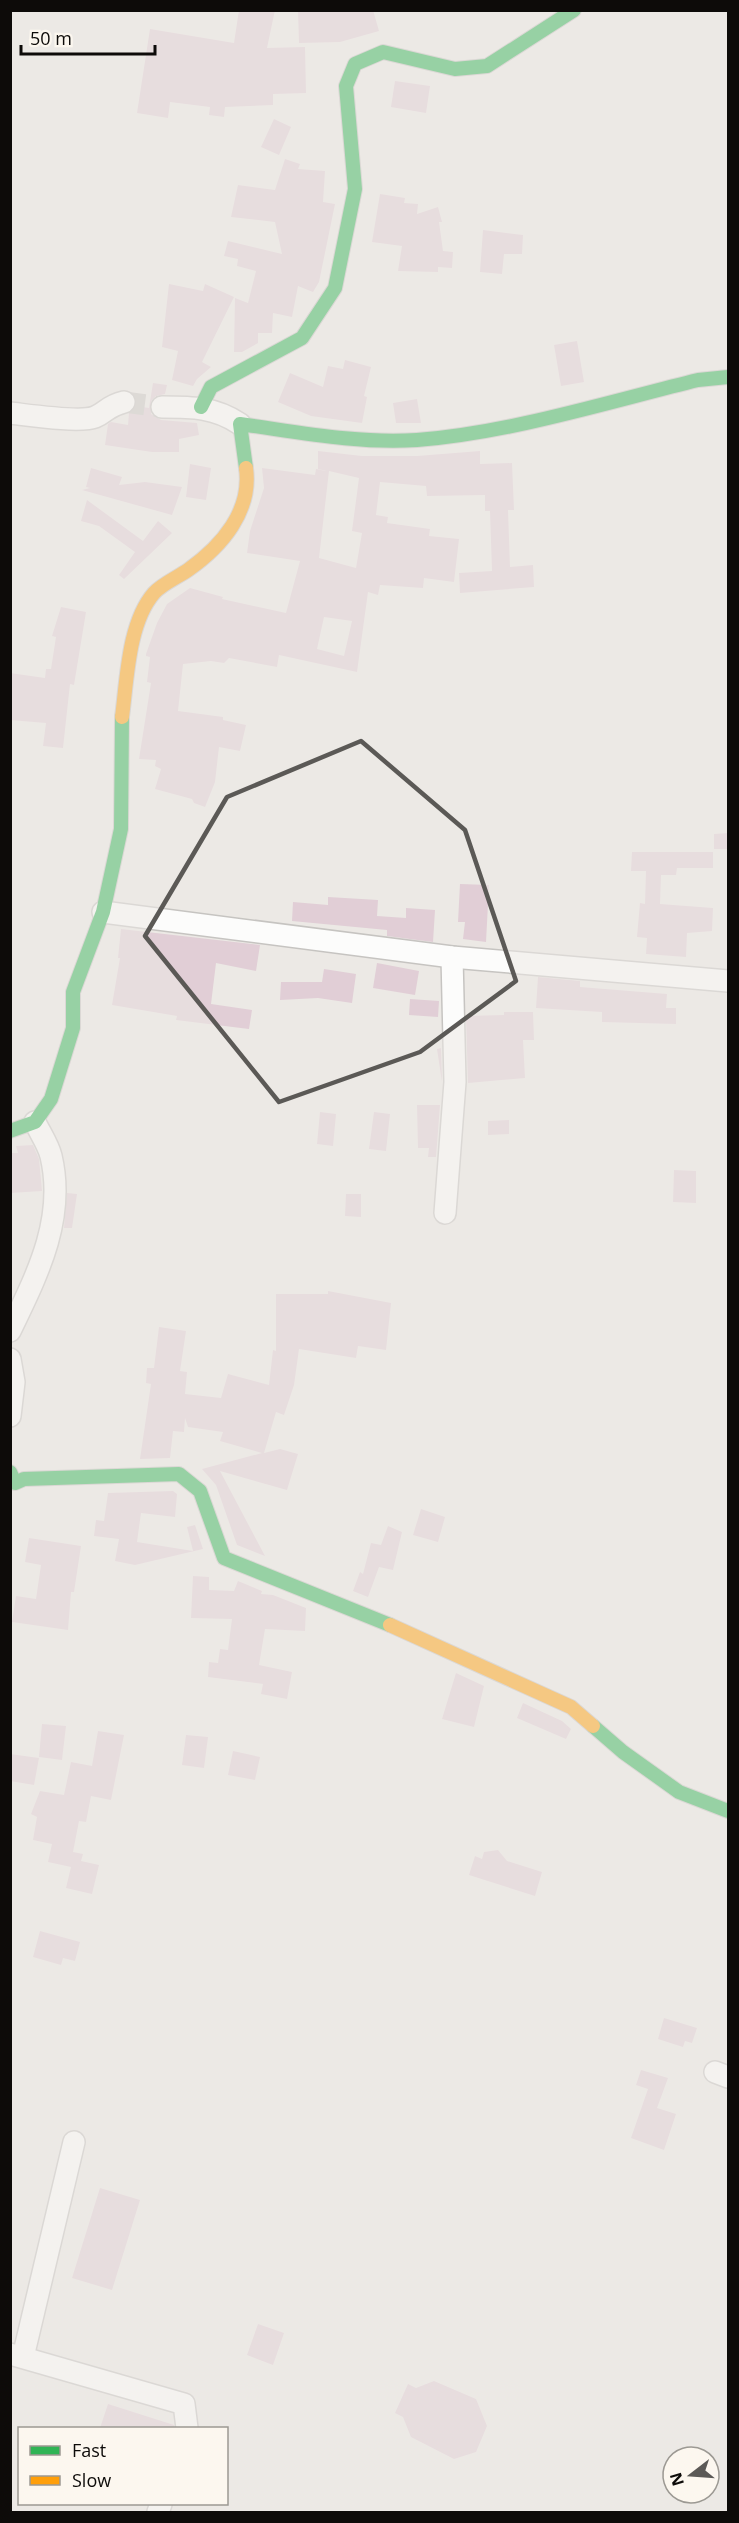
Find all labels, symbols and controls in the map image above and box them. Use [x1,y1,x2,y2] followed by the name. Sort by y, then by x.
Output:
[21,18,154,56] scale bar
[30,26,72,50] text: 50 m
[18,2427,228,2505] legend
[72,2438,106,2462] text: Fast
[661,2445,721,2505] north arrow
[72,2468,111,2492] text: Slow
[664,2470,689,2489] text: N

